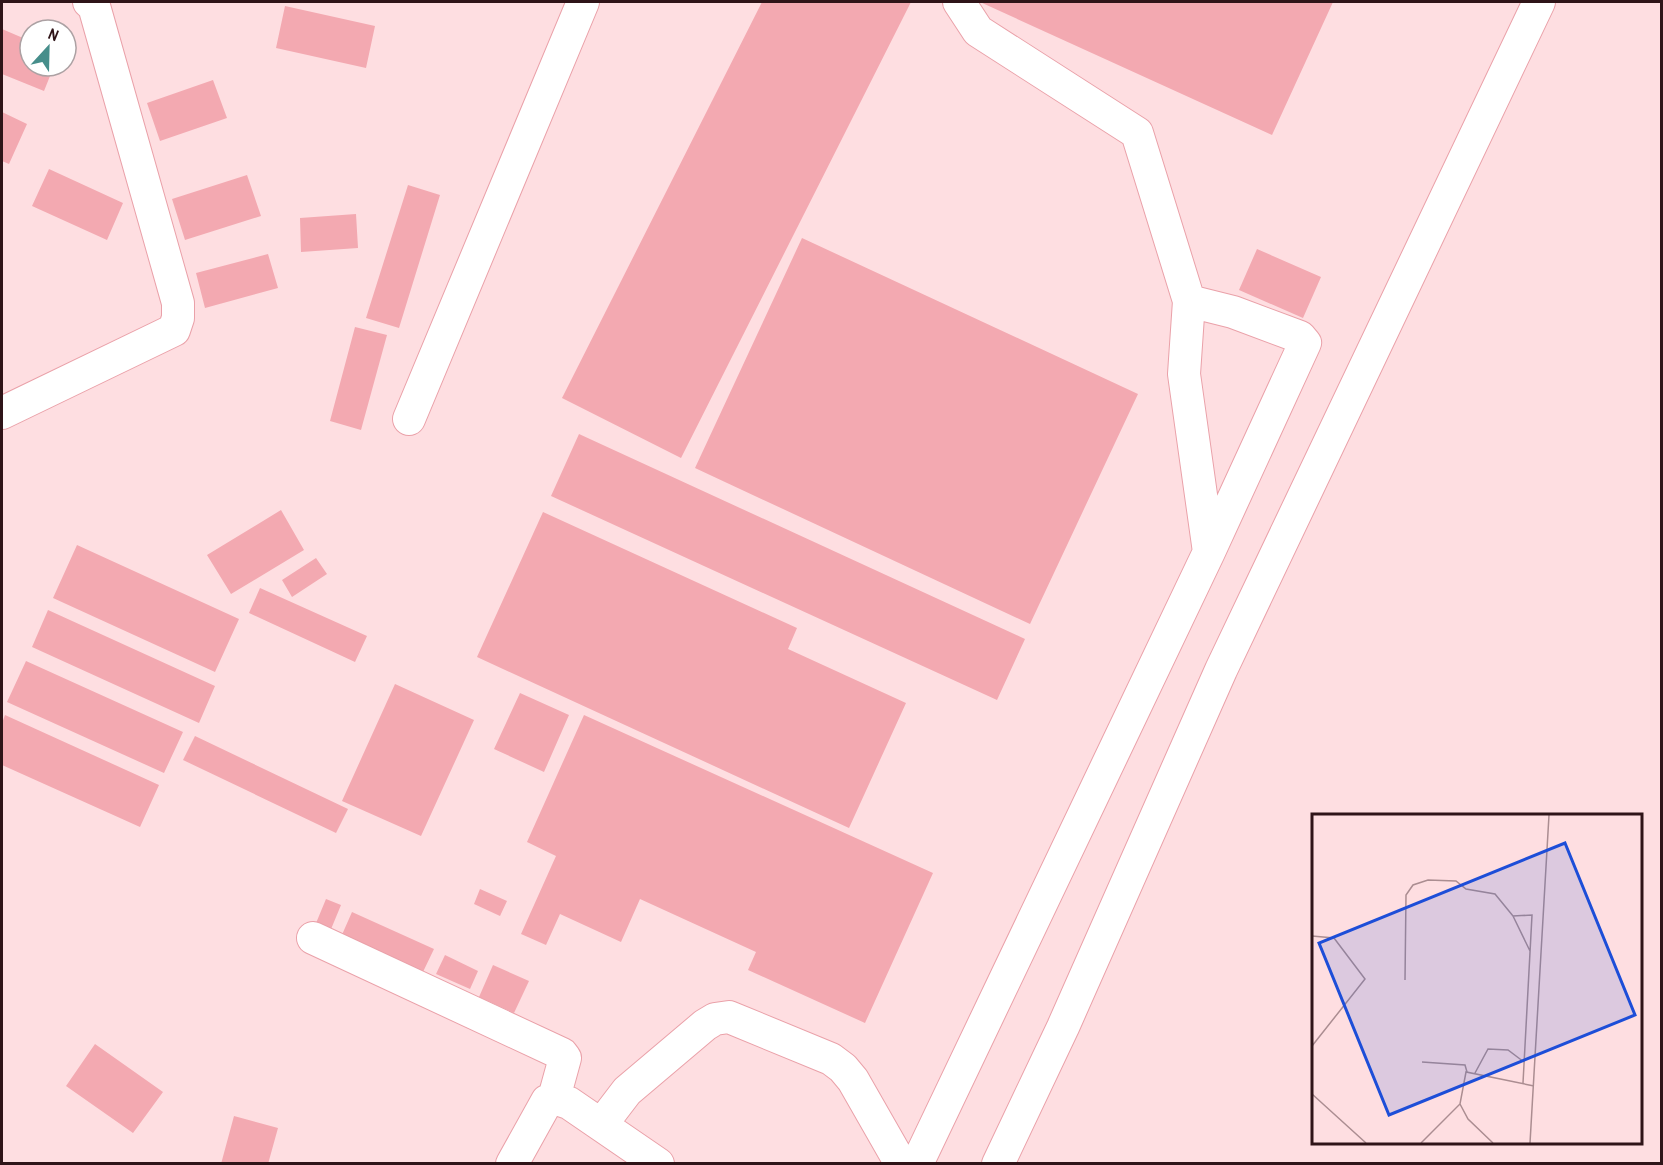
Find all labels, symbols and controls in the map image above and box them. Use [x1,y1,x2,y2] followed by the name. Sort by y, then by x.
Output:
[18,18,78,78] north arrow
[45,22,62,46] text: N
[1312,814,1642,1144] inset map

